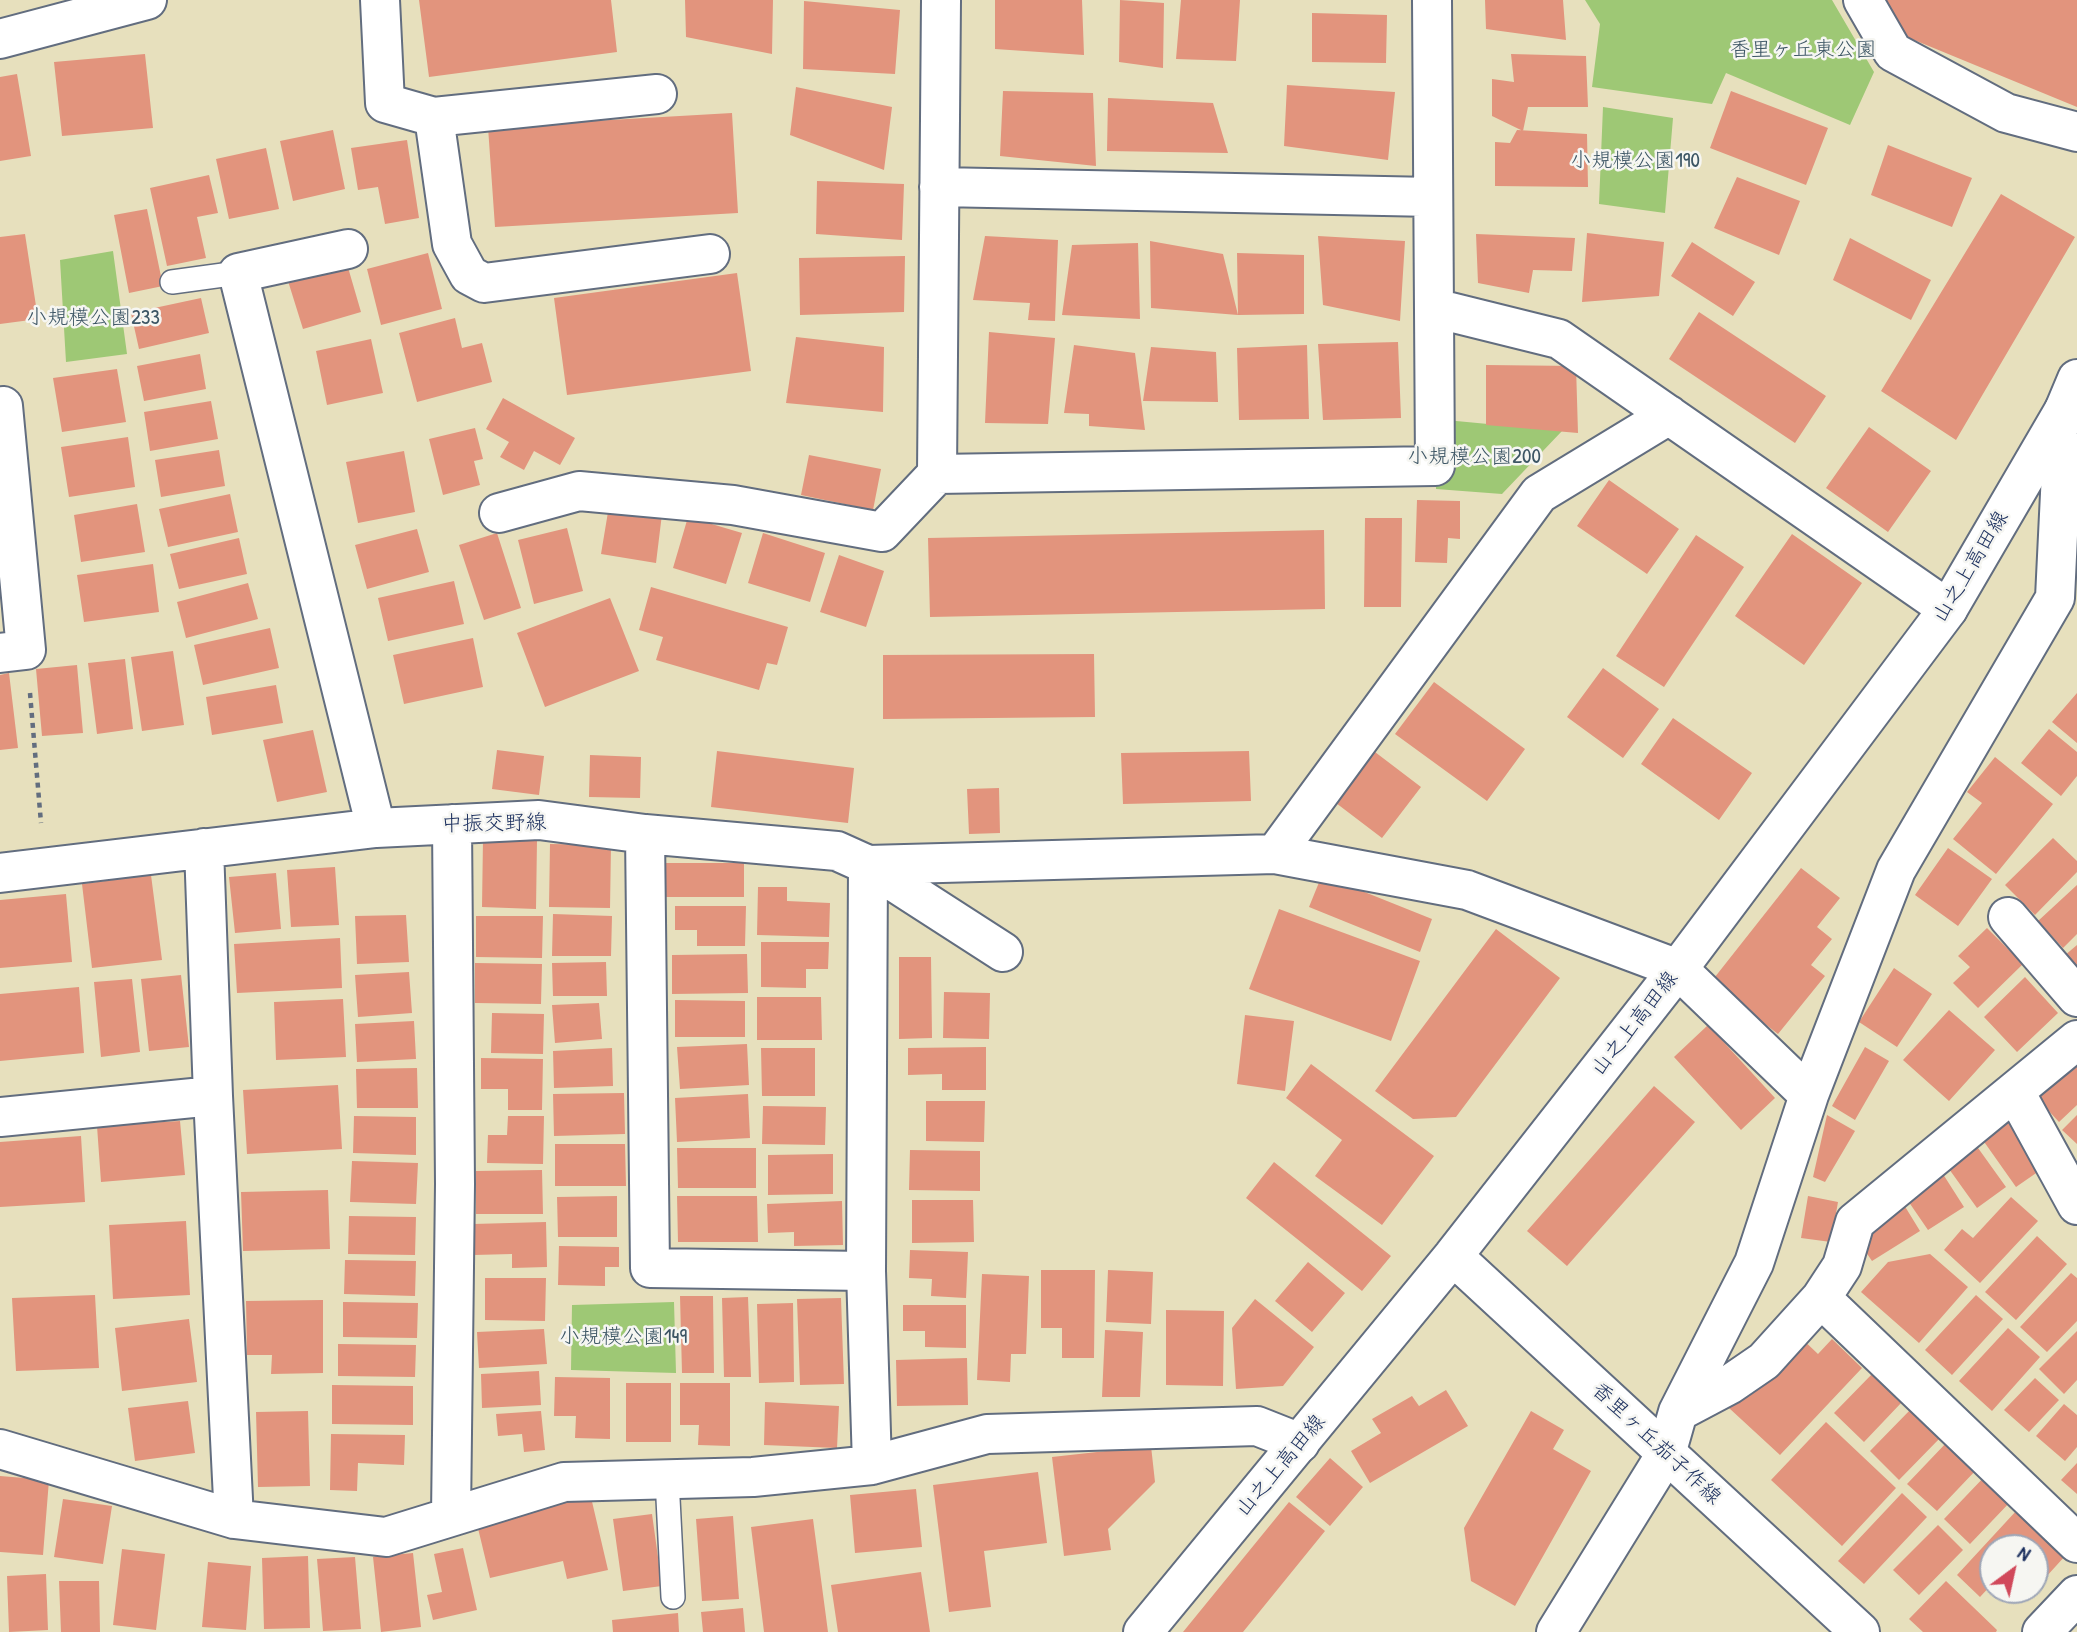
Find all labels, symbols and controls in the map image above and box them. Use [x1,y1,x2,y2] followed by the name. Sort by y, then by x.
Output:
[1730,37,1876,63] park label: 香里ヶ丘東公園
[1570,148,1700,174] park label: 小規模公園190
[26,305,160,331] park label: 小規模公園233
[1407,444,1541,470] park label: 小規模公園200
[1928,507,2014,627] street label: 山之上高田線
[441,810,547,838] street label: 中振交野線
[1586,967,1684,1081] street label: 山之上高田線
[559,1324,687,1350] park label: 小規模公園149
[1586,1377,1726,1511] street label: 香里ヶ丘茄子作線
[1231,1410,1331,1522] street label: 山之上高田線
[1979,1534,2049,1604] north arrow
[2013,1539,2036,1567] text: N

